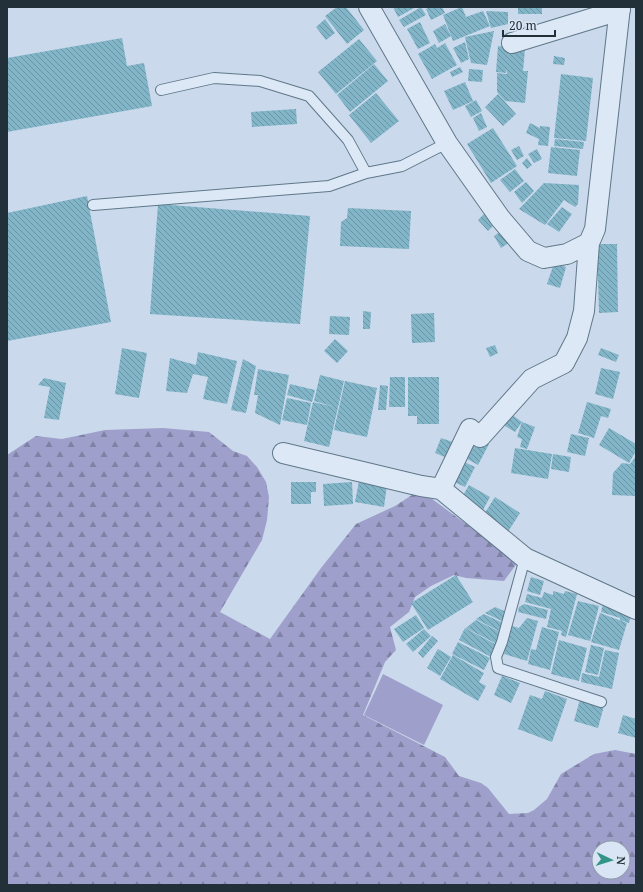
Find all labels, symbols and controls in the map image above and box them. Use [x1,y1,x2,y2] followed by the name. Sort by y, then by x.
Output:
[503,12,555,38] scale bar
[509,17,537,34] text: 20 m
[591,840,631,880] north arrow
[614,856,629,866] text: N

